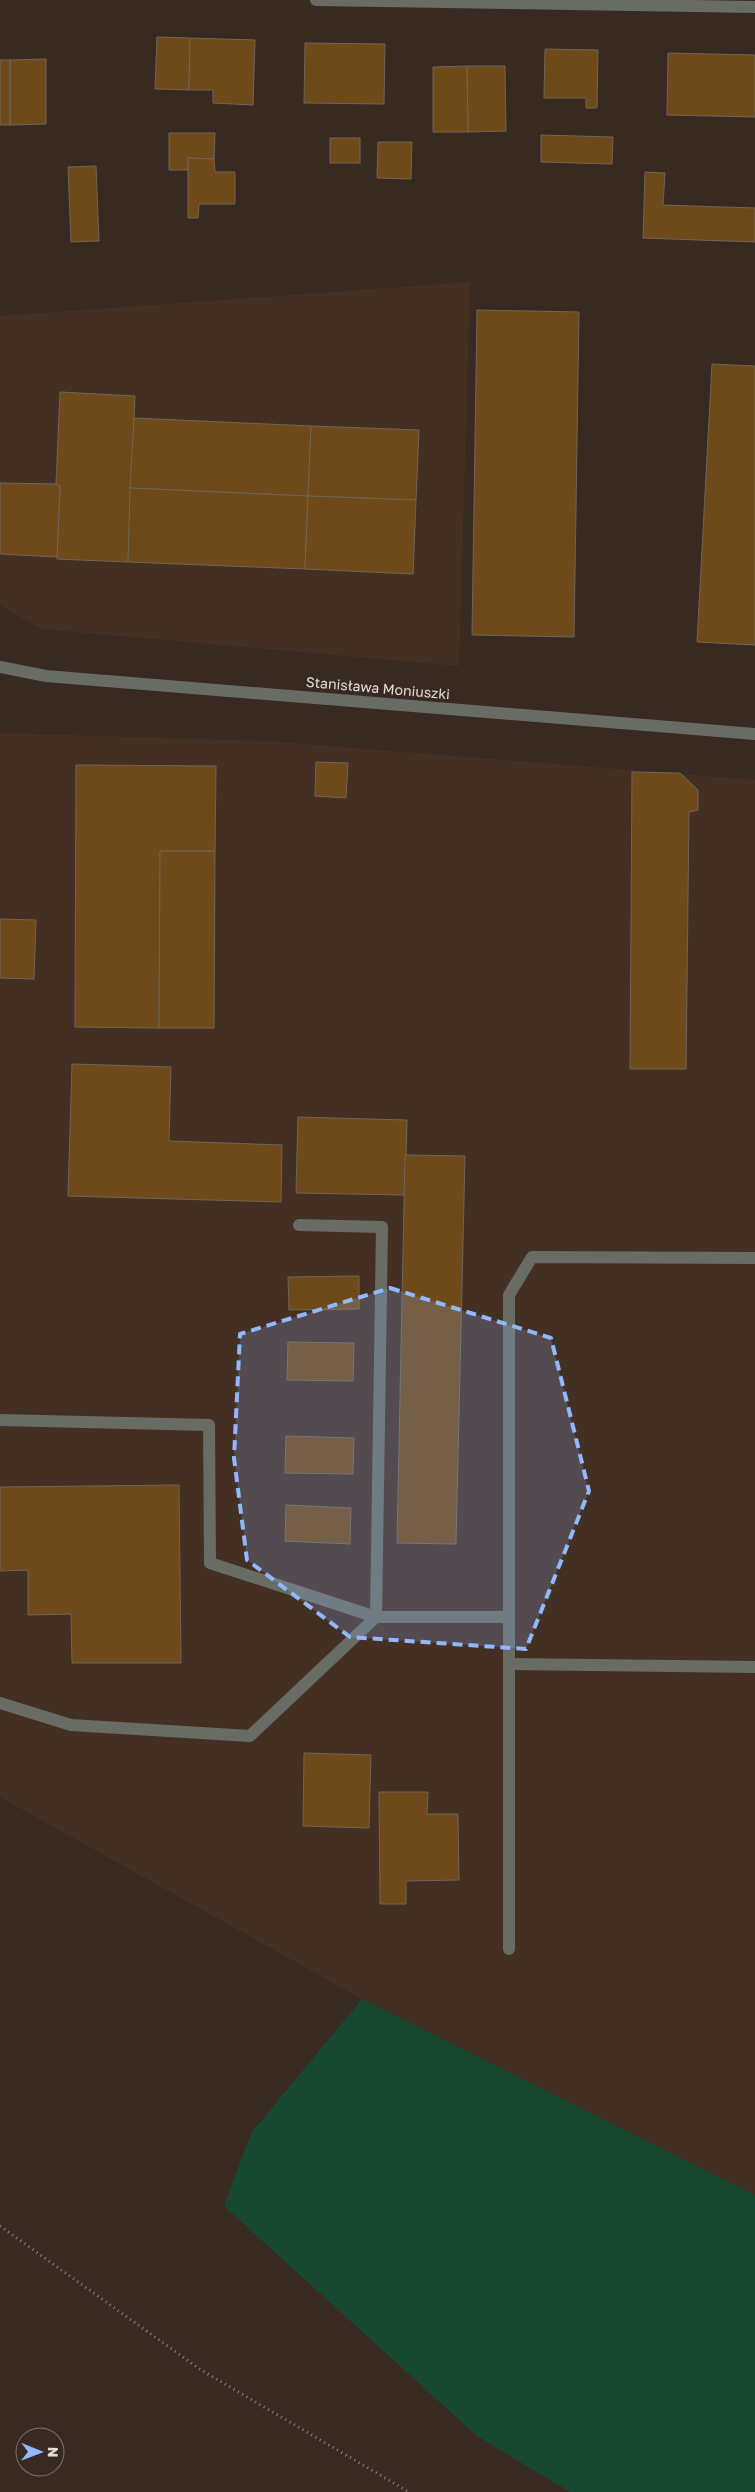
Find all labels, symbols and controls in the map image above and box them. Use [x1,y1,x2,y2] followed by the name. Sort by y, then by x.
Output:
[305,673,451,702] street label: Stanisława Moniuszki
[15,2427,65,2477] north arrow
[45,2447,62,2458] text: N

